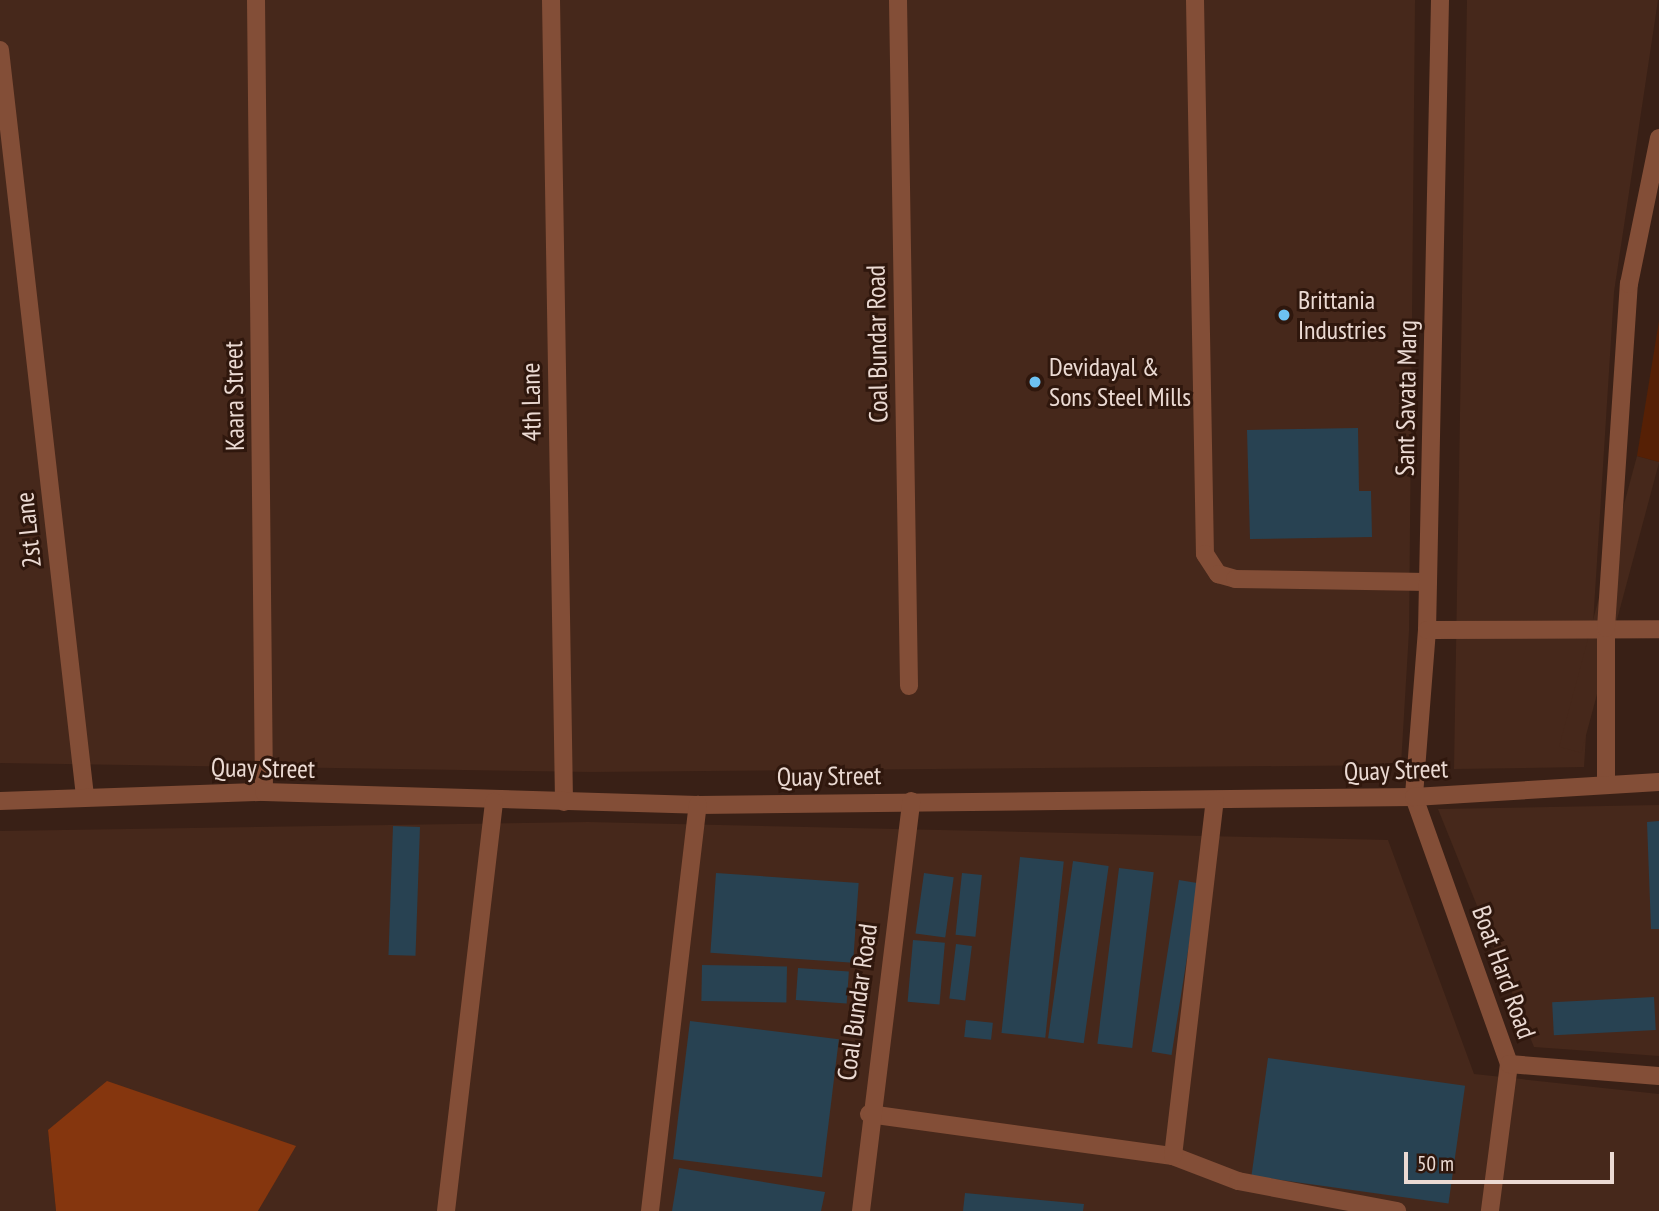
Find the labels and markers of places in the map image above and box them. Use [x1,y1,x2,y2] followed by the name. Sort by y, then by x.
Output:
[1298,284,1386,346] place label: Brittania Industries
[1276,307,1292,323] marker: Brittania Industries
[1049,351,1191,412] place label: Devidayal & Sons Steel Mills
[1027,374,1043,390] marker: Devidayal & Sons Steel Mills

